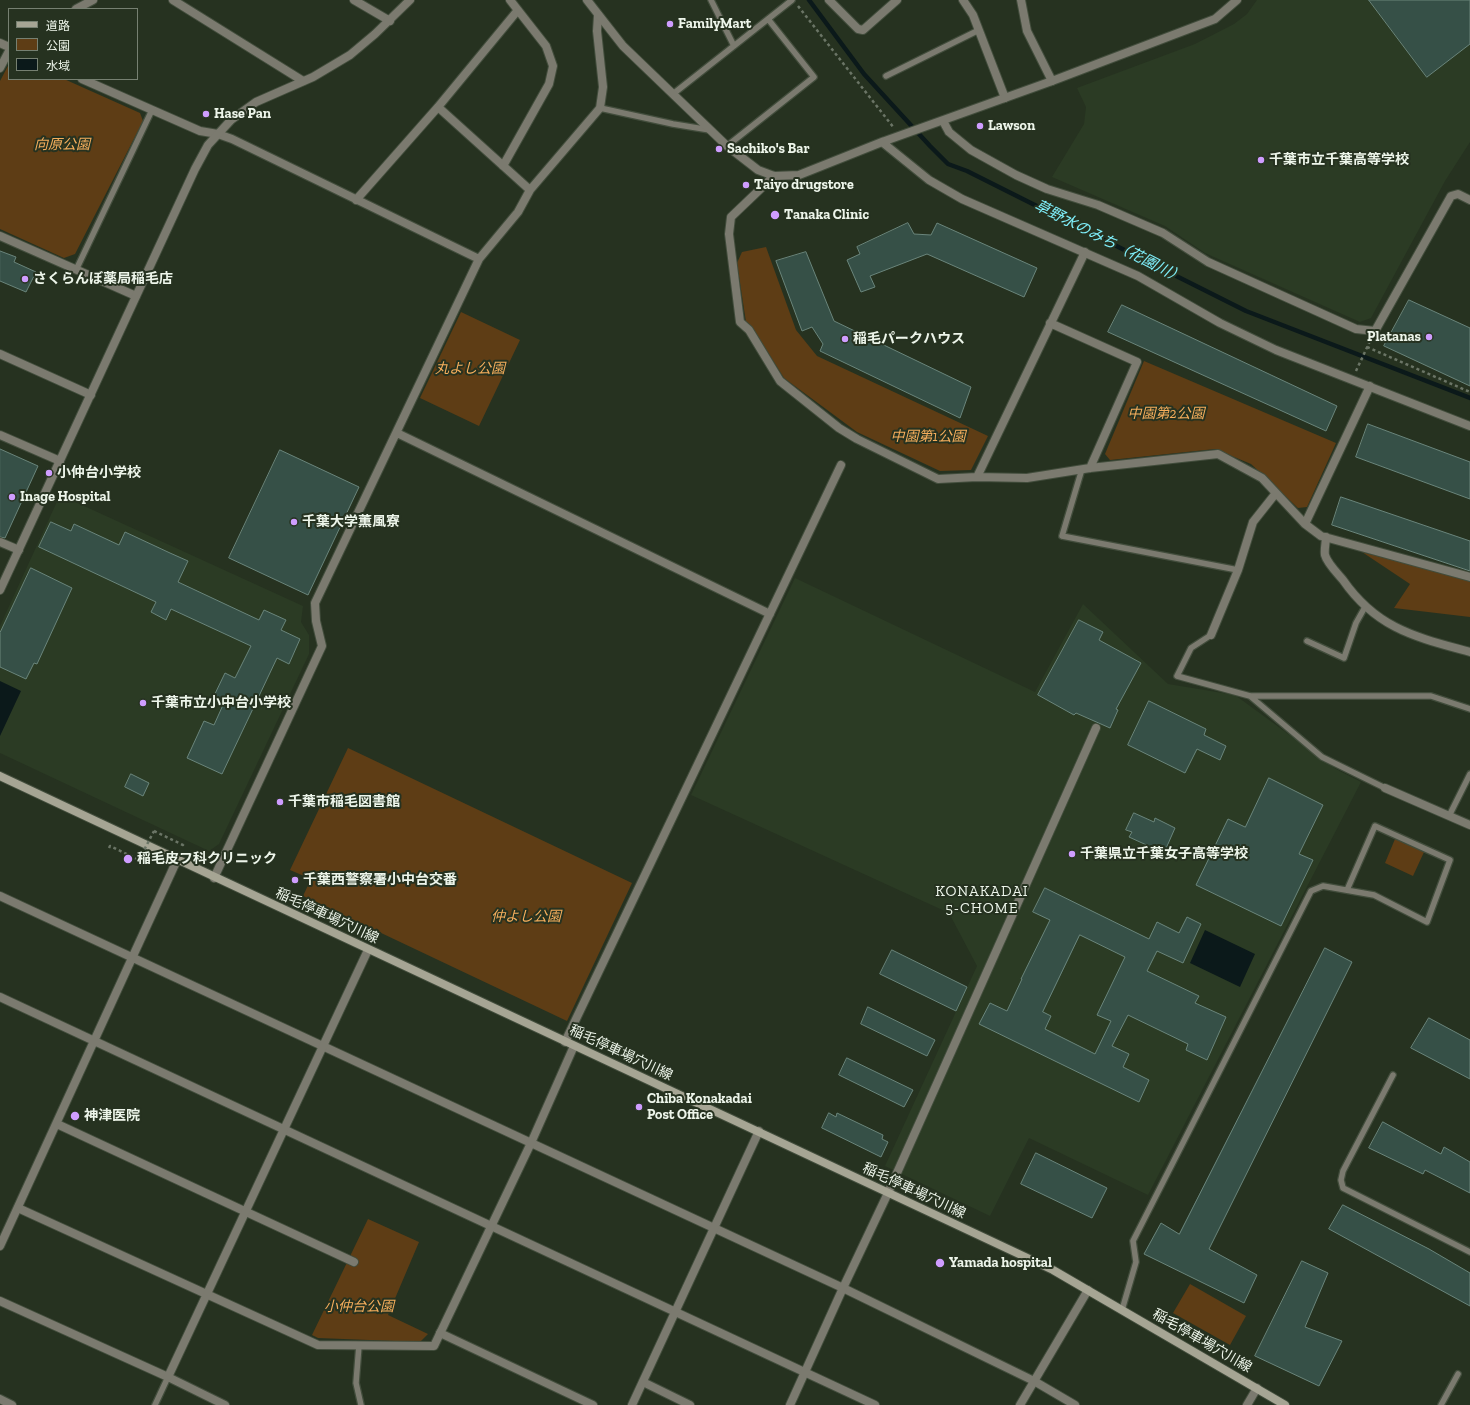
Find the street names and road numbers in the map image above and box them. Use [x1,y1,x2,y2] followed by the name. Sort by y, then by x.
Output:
[273,885,381,947] street label: 稲毛停車場穴川線
[567,1022,675,1084] street label: 稲毛停車場穴川線
[860,1160,968,1222] street label: 稲毛停車場穴川線
[1149,1306,1255,1376] street label: 稲毛停車場穴川線

